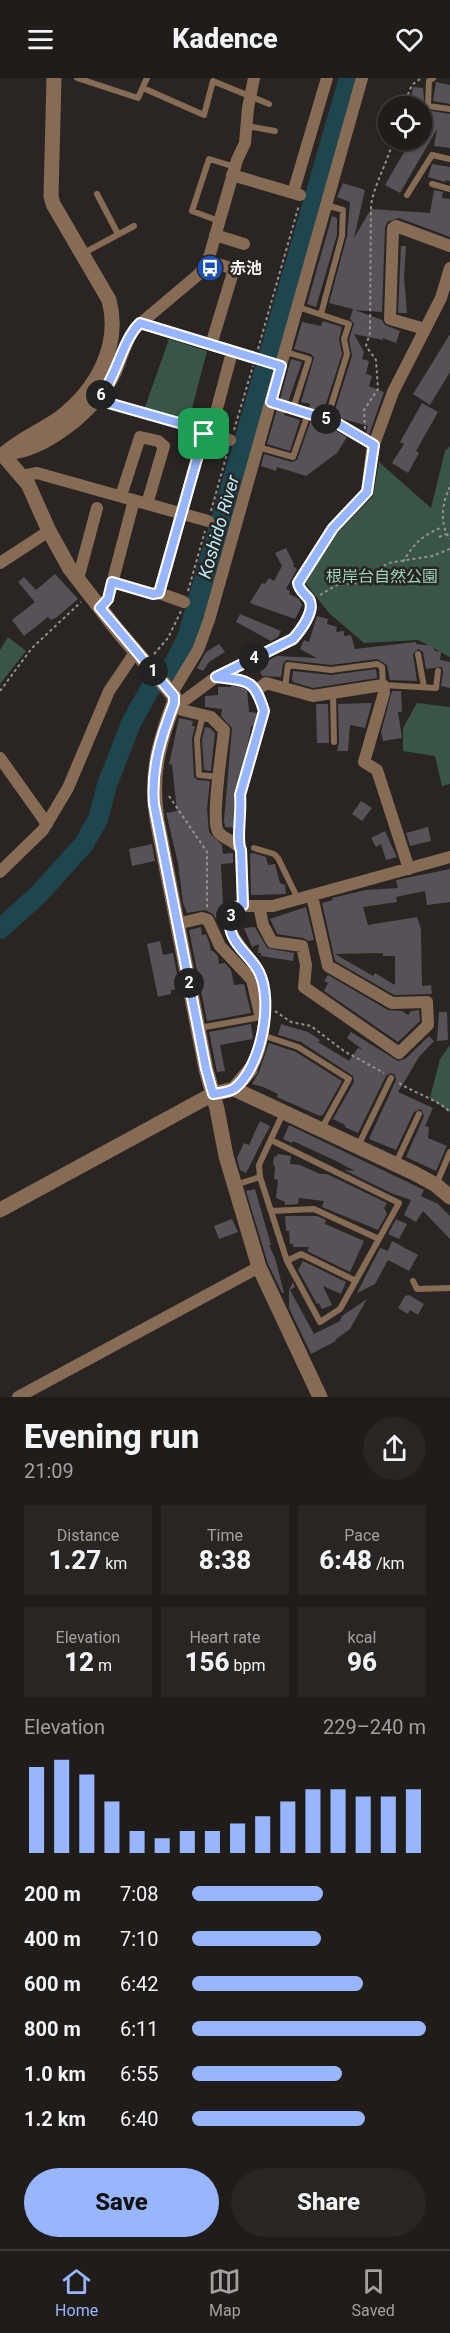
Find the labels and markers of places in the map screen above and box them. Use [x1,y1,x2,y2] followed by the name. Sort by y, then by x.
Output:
[195,253,225,283] bus stop icon: 赤池
[230,259,262,278] place label: 赤池
[86,380,116,410] pin: 6
[311,404,341,434] pin: 5
[178,408,229,459] pin
[239,643,269,673] pin: 4
[138,656,168,686] pin: 1
[216,901,246,931] pin: 3
[174,968,204,998] pin: 2

